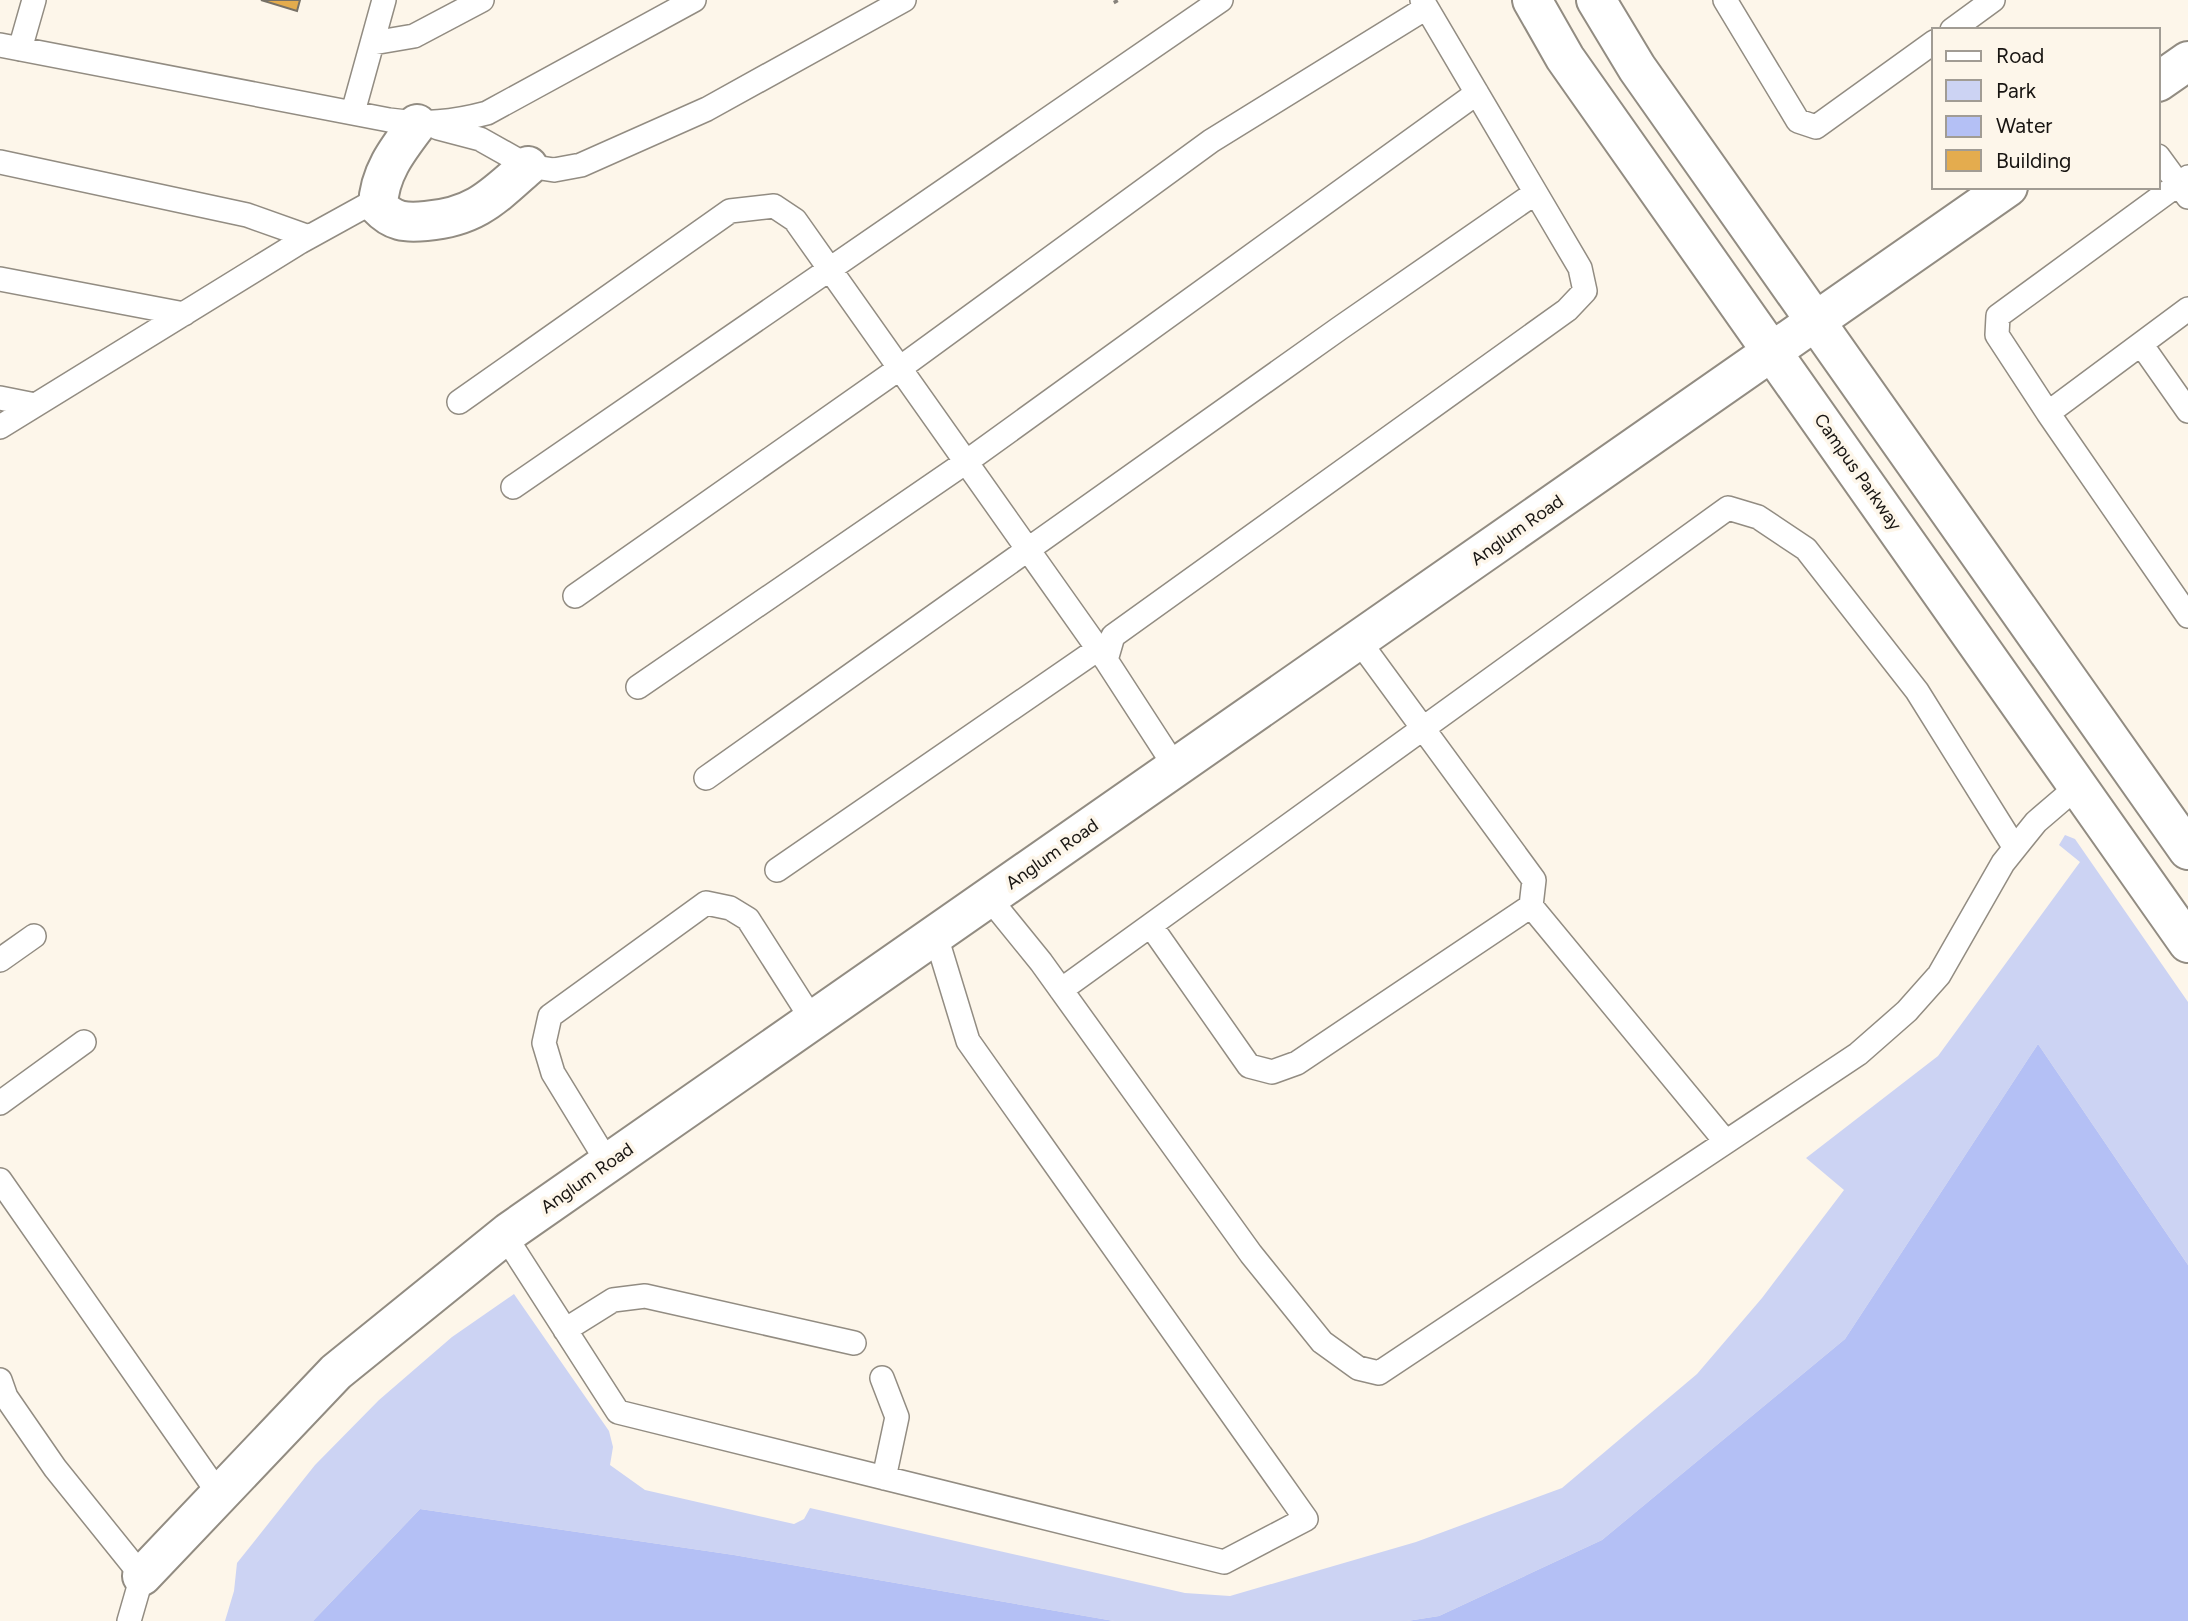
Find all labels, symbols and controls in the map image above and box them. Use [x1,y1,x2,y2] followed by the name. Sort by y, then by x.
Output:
[1932,28,2160,189] legend
[1996,43,2044,68] text: Road
[1996,78,2037,103] text: Park
[1996,113,2052,138] text: Water
[1996,148,2071,173] text: Building
[1810,409,1907,535] street label: Campus Parkway
[1466,490,1568,570] street label: Anglum Road
[1001,814,1103,894] street label: Anglum Road
[536,1138,638,1218] street label: Anglum Road

